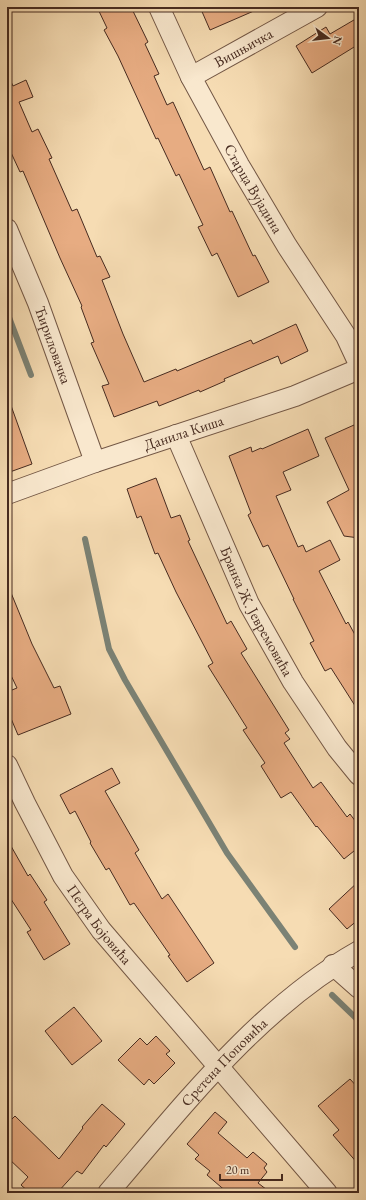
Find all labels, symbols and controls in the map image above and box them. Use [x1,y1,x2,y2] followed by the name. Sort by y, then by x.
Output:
[308,18,348,58] north arrow
[211,24,276,71] street label: Вишњичка
[330,34,346,47] text: N
[220,140,287,237] street label: Старца Вујадина
[31,304,76,386] street label: Ћириловачка
[141,410,226,454] street label: Данила Киша
[216,543,298,679] street label: Бранка Ж. Јевремовића
[63,881,136,968] street label: Петра Бојовића
[177,1013,271,1110] street label: Сретена Поповића
[220,1156,282,1182] scale bar
[226,1162,250,1178] text: 20 m

